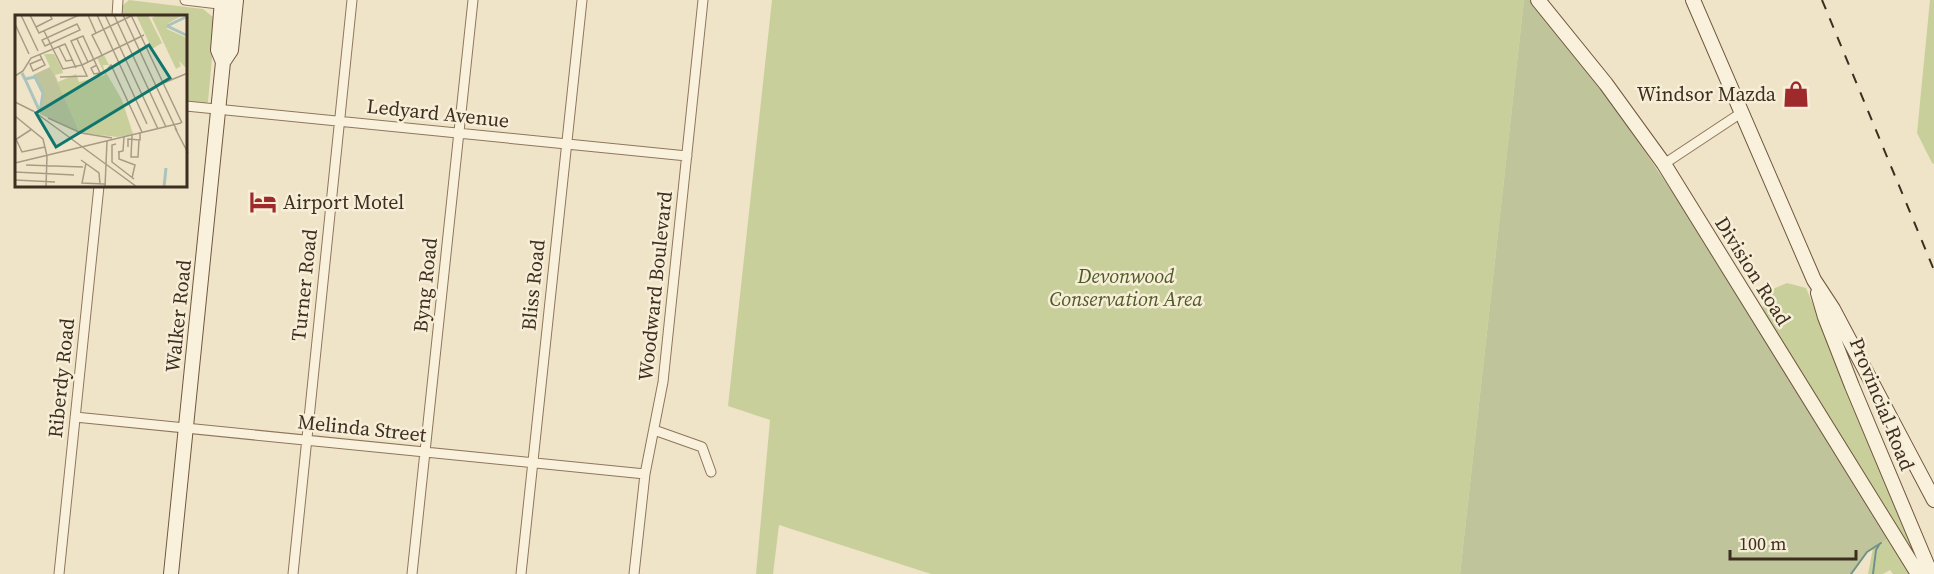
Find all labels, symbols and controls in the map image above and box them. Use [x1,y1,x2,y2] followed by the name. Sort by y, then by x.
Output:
[15,15,188,188] inset map
[1781,79,1811,109] shop icon: Windsor Mazda
[1637,80,1777,108] place label: Windsor Mazda
[365,92,511,134] street label: Ledyard Avenue
[248,187,278,217] hotel icon: Airport Motel
[283,188,404,216] place label: Airport Motel
[631,189,679,382] street label: Woodward Boulevard
[1708,211,1798,331] street label: Division Road
[284,227,324,342] street label: Turner Road
[406,236,444,334] street label: Byng Road
[514,237,552,332] street label: Bliss Road
[158,258,198,374] street label: Walker Road
[1049,262,1203,313] park label: Devonwood Conservation Area
[41,316,81,439] street label: Riberdy Road
[1843,333,1922,475] street label: Provincial Road
[296,407,428,449] street label: Melinda Street
[1730,523,1856,561] scale bar
[1739,531,1786,556] text: 100 m

